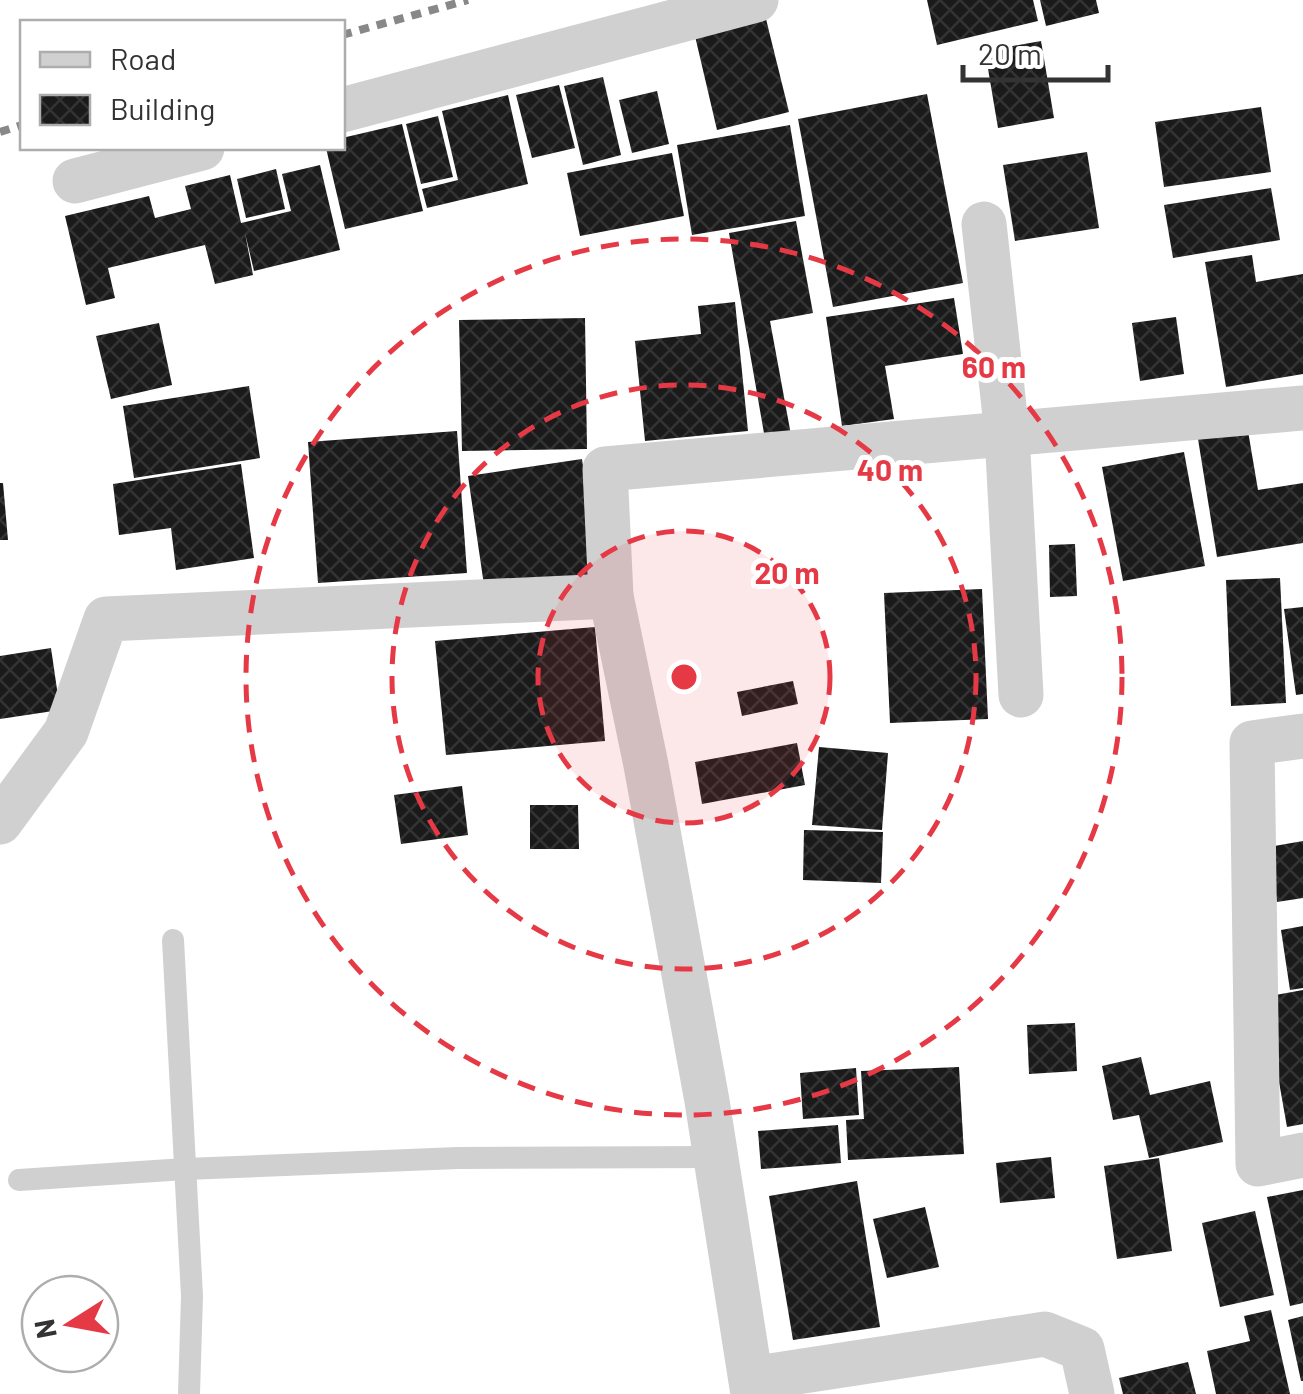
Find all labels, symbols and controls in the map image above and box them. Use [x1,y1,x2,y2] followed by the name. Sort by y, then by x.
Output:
[20,20,345,150] legend
[963,20,1108,82] scale bar
[978,35,1042,71] text: 20 m
[110,40,176,76] text: Road
[110,90,215,126] text: Building
[962,348,1026,384] text: 60 m
[857,451,923,487] text: 40 m
[755,554,819,590] text: 20 m
[666,659,702,695] centre of rings
[20,1274,120,1374] north arrow
[26,1317,63,1341] text: N

